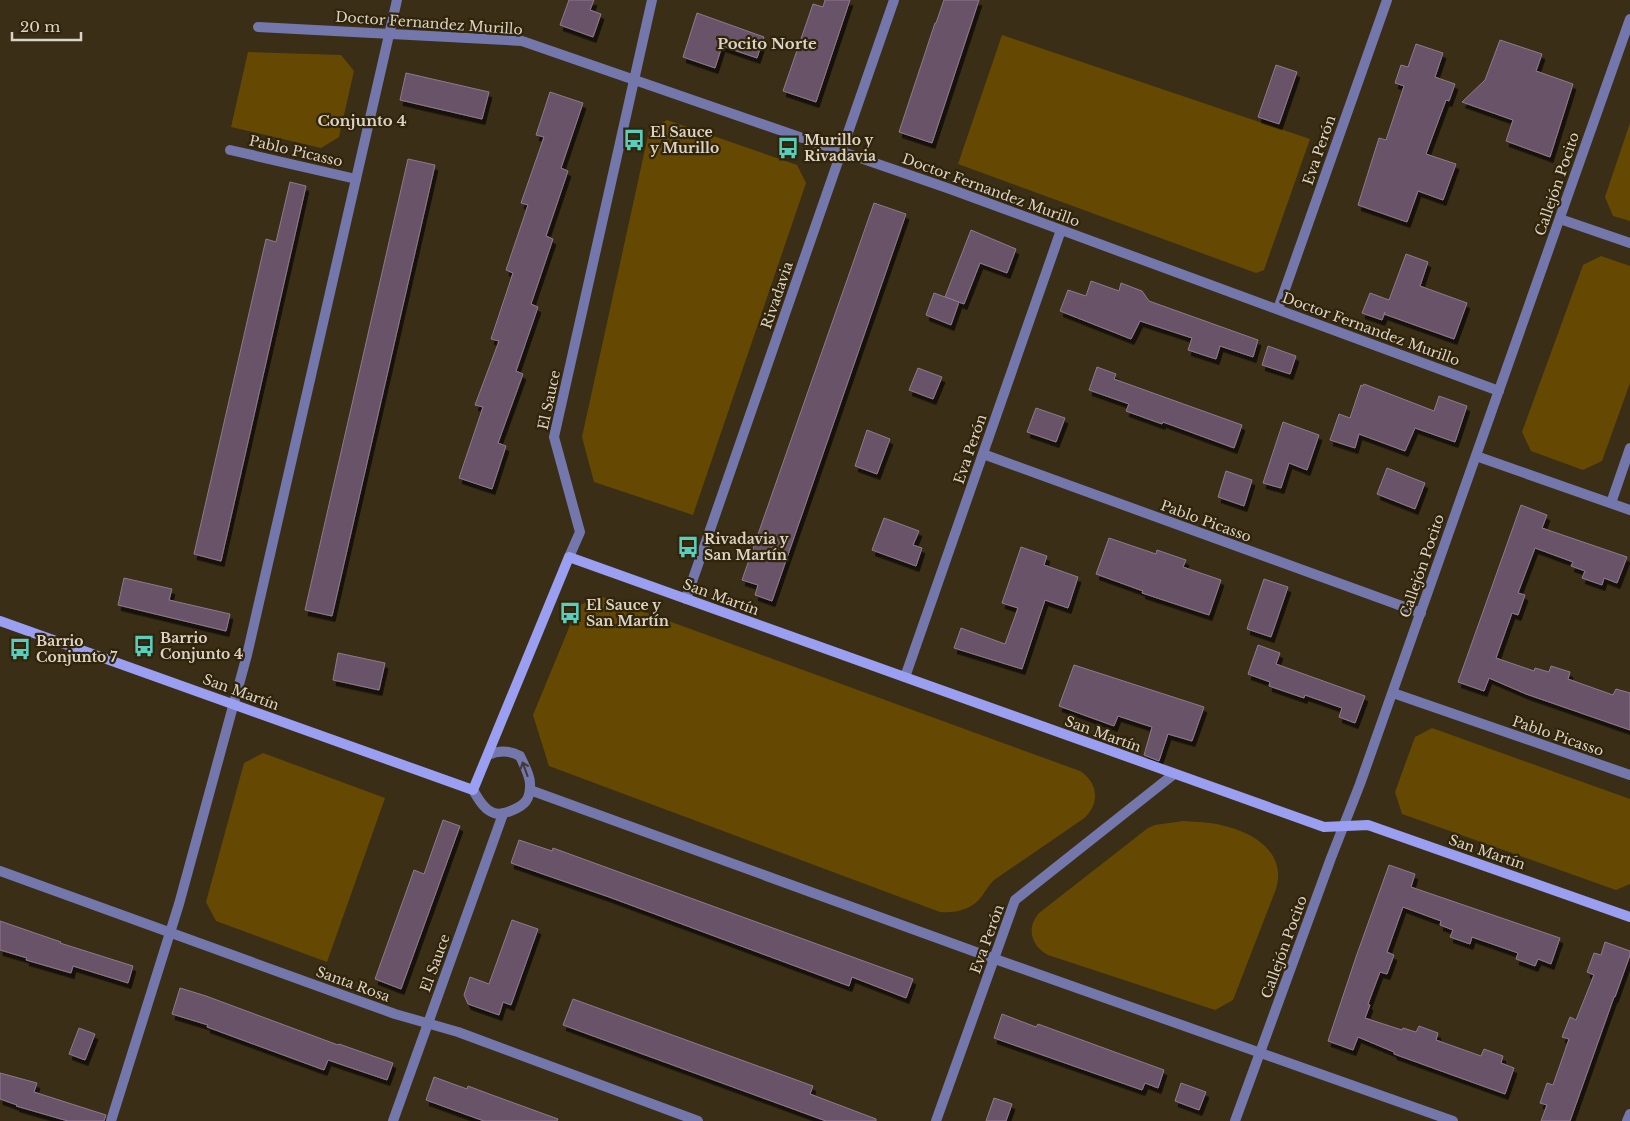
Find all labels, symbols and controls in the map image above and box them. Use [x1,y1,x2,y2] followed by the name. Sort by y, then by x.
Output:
[335,7,523,39] street label: Doctor Fernandez Murillo
[12,10,81,42] scale bar
[20,17,60,36] text: 20 m
[717,34,817,53] district label: Pocito Norte
[317,111,407,130] district label: Conjunto 4
[1299,112,1339,187] street label: Eva Perón
[650,123,719,157] place label: El Sauce y Murillo
[621,127,647,153] bus stop icon: El Sauce y Murillo
[1531,130,1583,238] street label: Callejón Pocito
[247,131,345,171] street label: Pablo Picasso
[804,131,876,165] place label: Murillo y Rivadavia
[775,135,801,161] bus stop icon: Murillo y Rivadavia
[900,149,1082,231] street label: Doctor Fernandez Murillo
[757,259,797,331] street label: Rivadavia
[1280,288,1462,370] street label: Doctor Fernandez Murillo
[534,369,564,431] street label: El Sauce
[950,411,990,486] street label: Eva Perón
[1158,496,1254,546] street label: Pablo Picasso
[1396,512,1448,620] street label: Callejón Pocito
[704,530,789,564] place label: Rivadavia y San Martín
[675,534,701,560] bus stop icon: Rivadavia y San Martín
[680,575,762,619] street label: San Martín
[586,596,669,630] place label: El Sauce y San Martín
[557,600,583,626] bus stop icon: El Sauce y San Martín
[160,629,243,663] place label: Barrio Conjunto 4
[36,632,118,666] place label: Barrio Conjunto 7
[131,633,157,659] bus stop icon: Barrio Conjunto 4
[7,636,33,662] bus stop icon: Barrio Conjunto 7
[200,670,282,714] street label: San Martín
[1062,712,1144,756] street label: San Martín
[1510,712,1606,760] street label: Pablo Picasso
[520,762,529,777] one-way arrow
[1446,830,1528,874] street label: San Martín
[1257,893,1311,1001] street label: Callejón Pocito
[966,902,1008,976] street label: Eva Perón
[416,932,454,994] street label: El Sauce
[314,962,393,1006] street label: Santa Rosa

